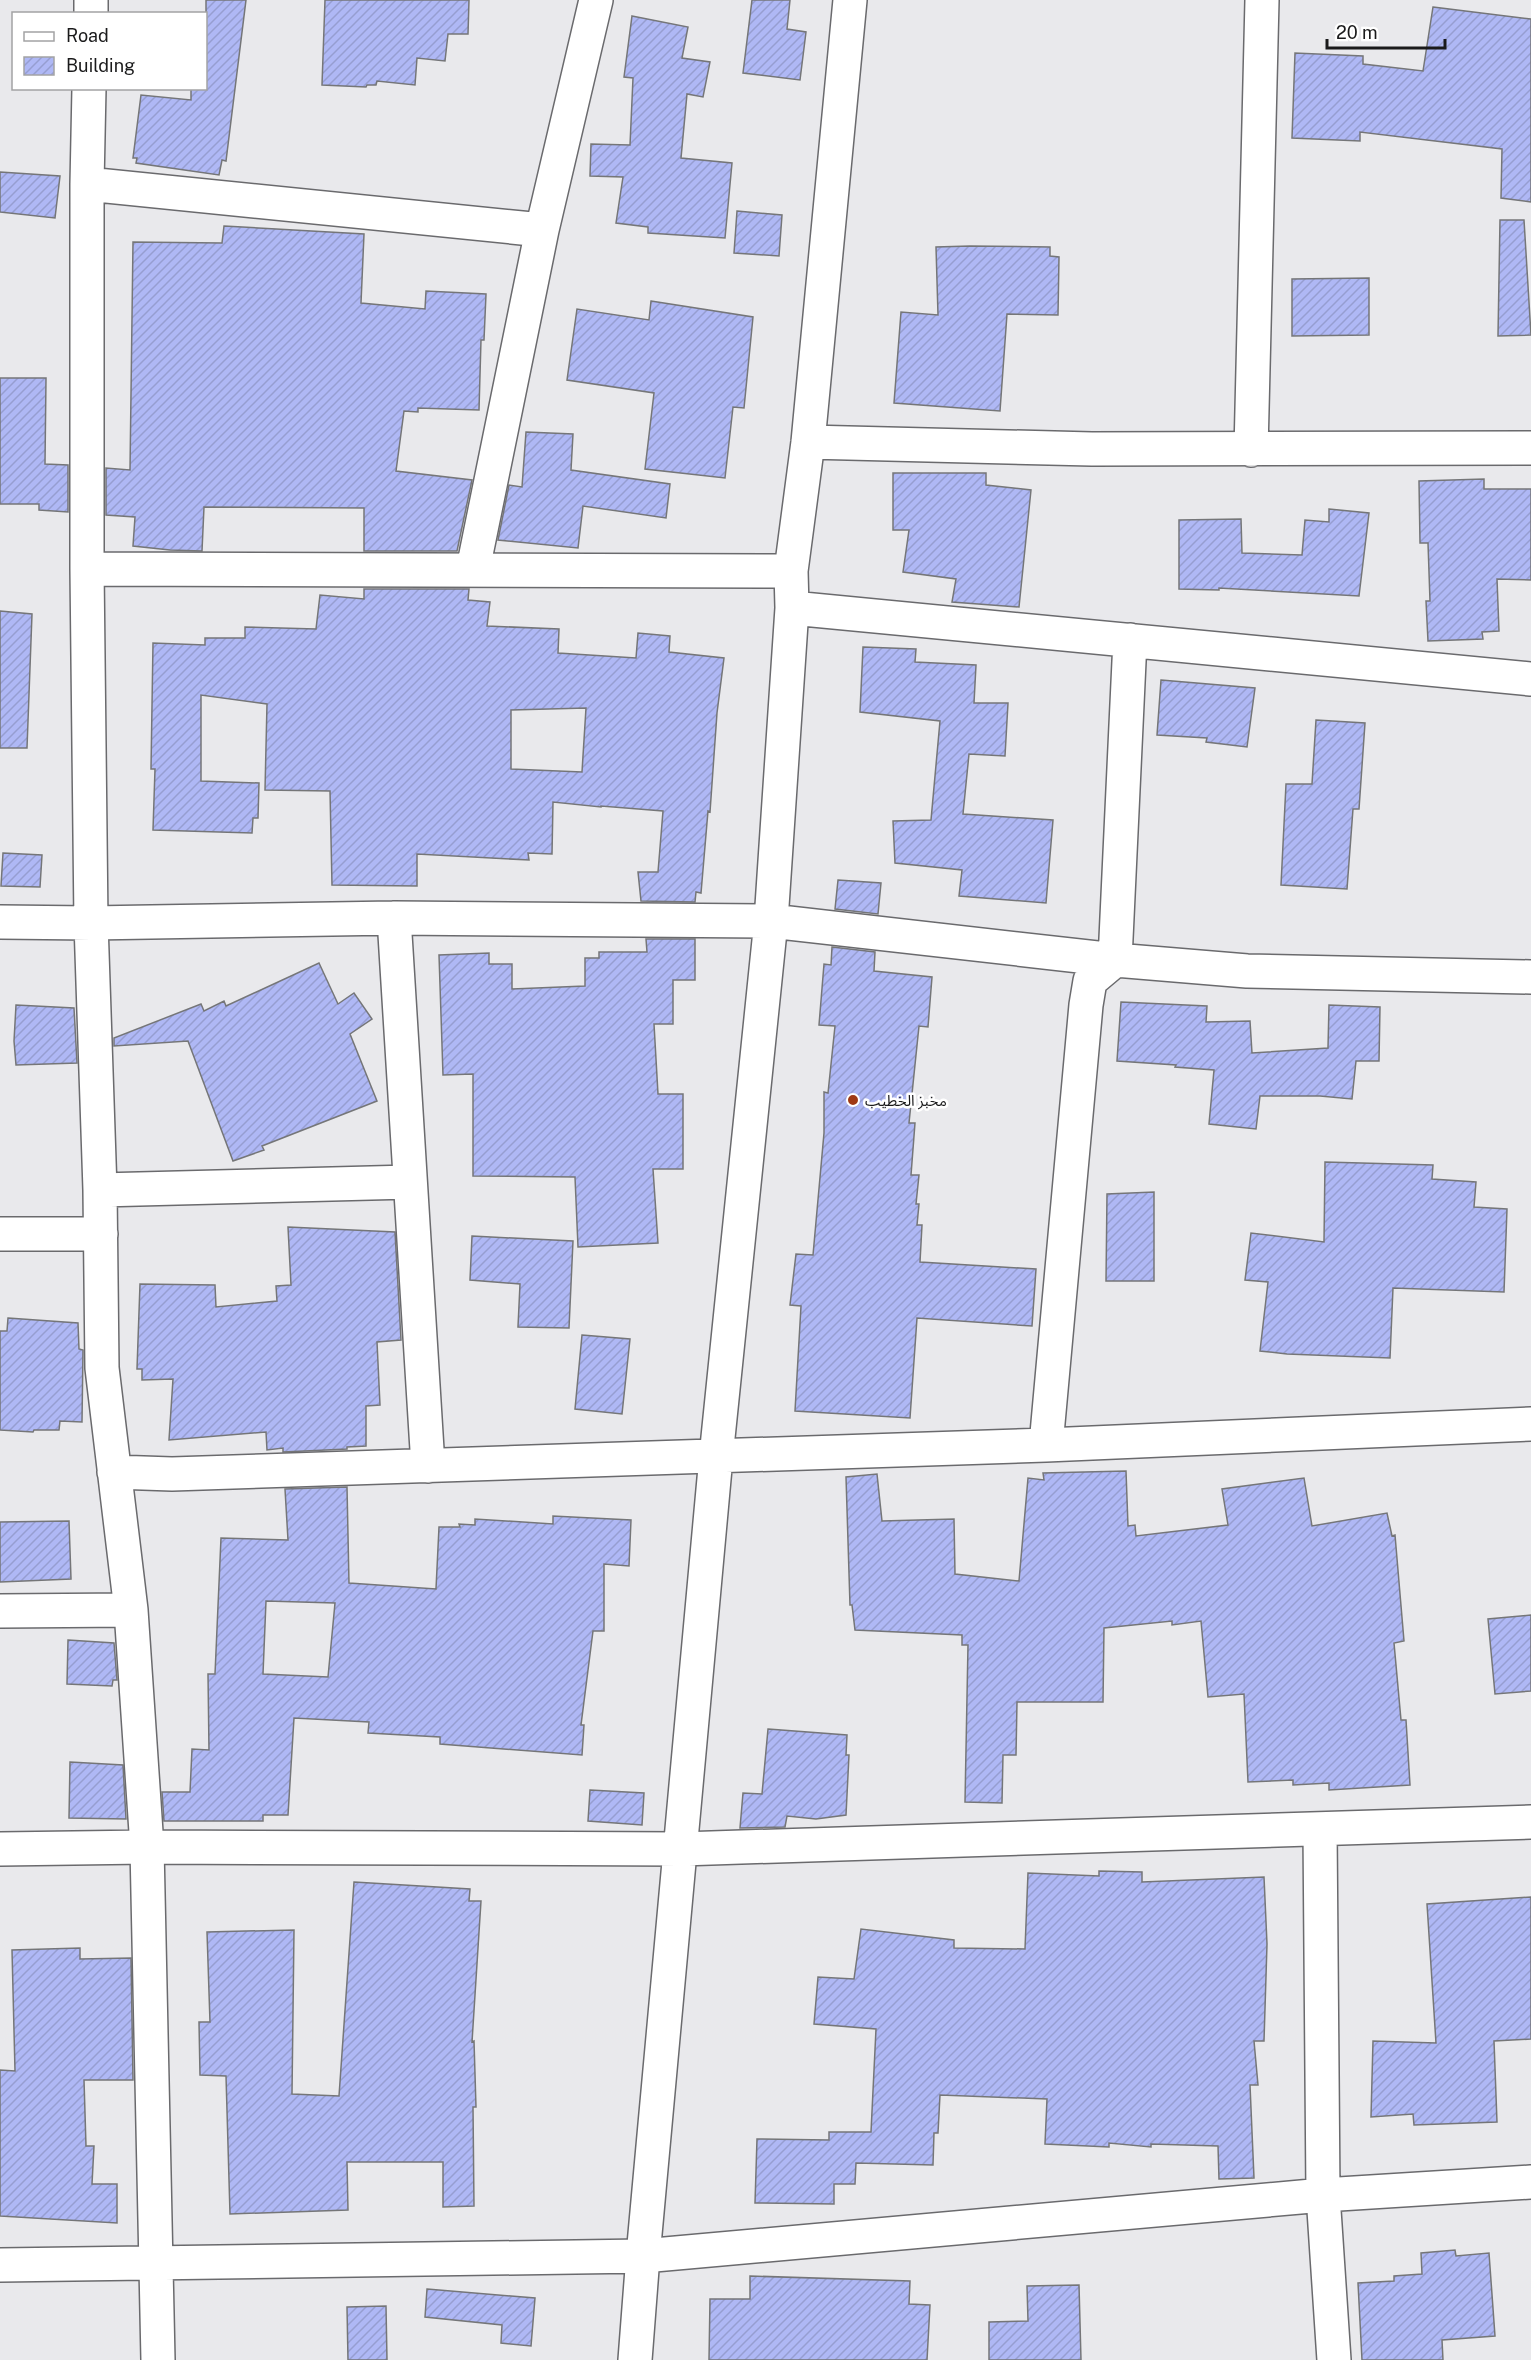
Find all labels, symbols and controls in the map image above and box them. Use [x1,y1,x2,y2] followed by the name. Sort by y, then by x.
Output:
[12,12,207,90] legend
[1327,12,1446,50] scale bar
[1336,22,1378,43] text: 20 m
[66,25,109,46] text: Road
[66,55,135,76] text: Building
[865,1092,947,1110] place label: مخبز الخطيب
[846,1093,860,1107] marker: مخبز الخطيب

